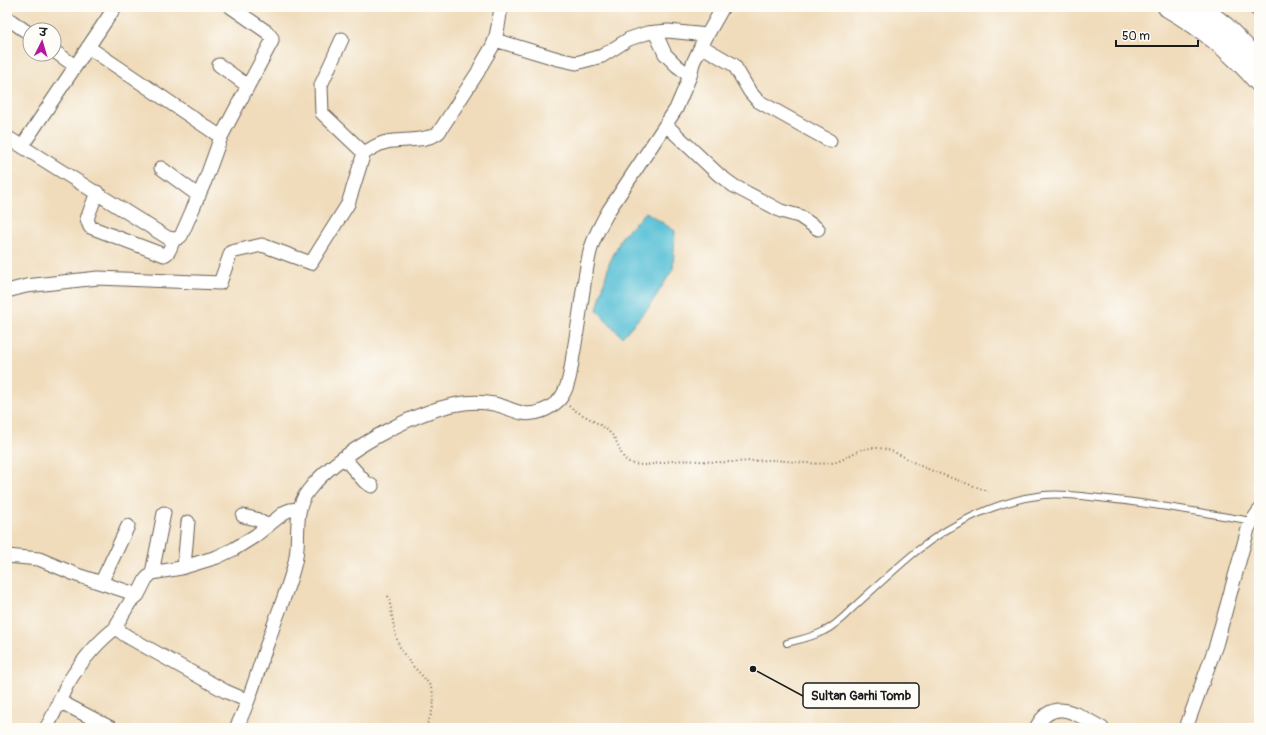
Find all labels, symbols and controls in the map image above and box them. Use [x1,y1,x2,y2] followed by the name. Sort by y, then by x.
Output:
[22,22,62,62] north arrow
[1116,22,1198,48] scale bar
[38,26,49,39] text: उ
[1122,29,1150,44] text: 50 m
[803,683,919,708] callout: Sultan Garhi Tomb
[811,688,912,704] text: Sultan Garhi Tomb

